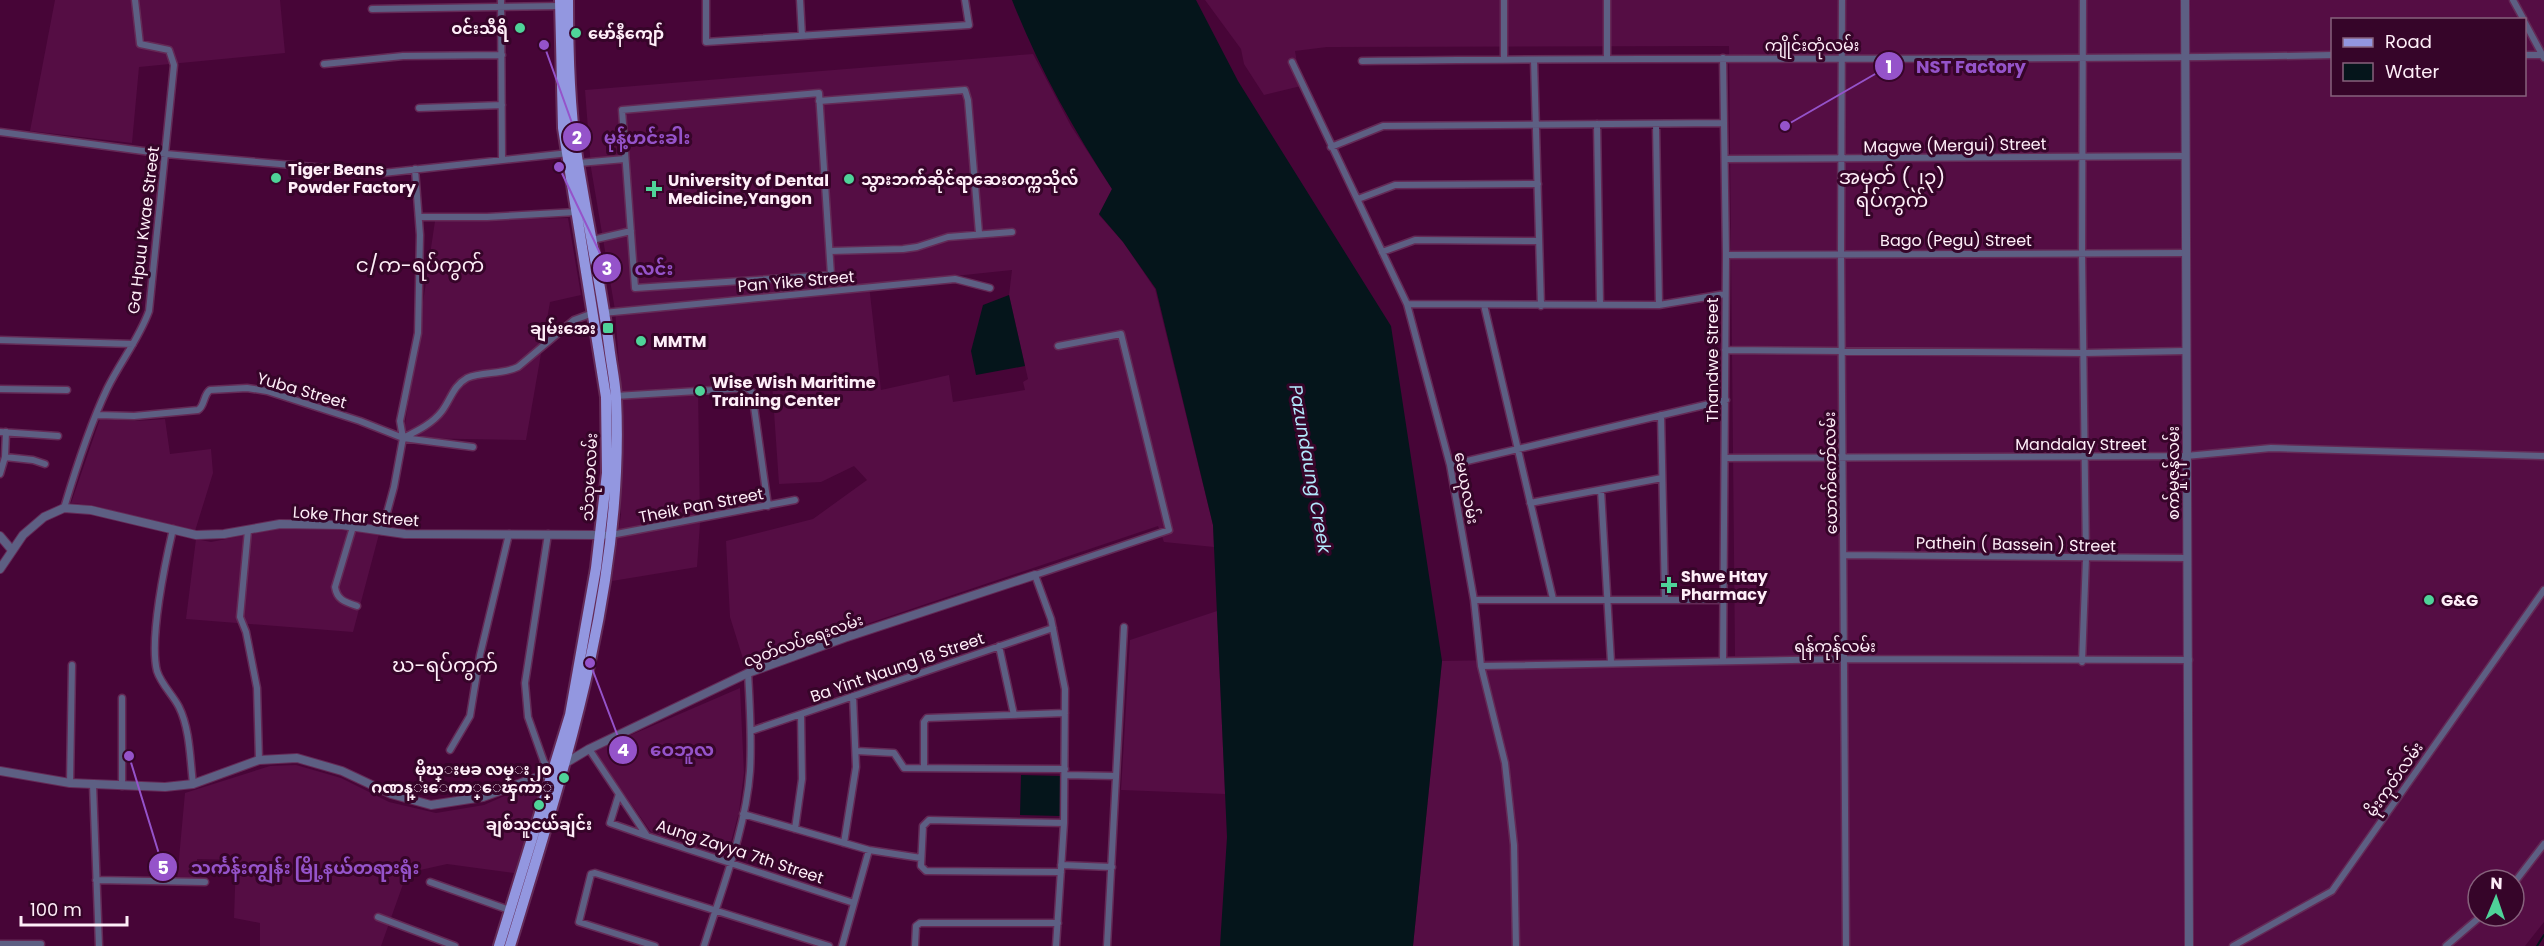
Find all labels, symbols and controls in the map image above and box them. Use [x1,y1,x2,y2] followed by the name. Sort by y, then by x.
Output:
[451,17,509,42] place label: ဝင်းသီရိ
[2331,18,2526,96] legend
[513,21,527,35] marker: ဝင်းသီရိ
[588,22,664,47] place label: မော်နီကျော်
[569,26,583,40] marker: မော်နီကျော်
[2385,29,2432,54] text: Road
[1765,34,1859,60] street label: ကျိုင်းတုံလမ်း
[1874,48,2038,84] callout: NST Factory
[1886,54,1892,79] text: 1
[1916,54,2027,79] text: NST Factory
[2385,59,2439,84] text: Water
[562,119,702,155] callout: မုန့်ဟင်းခါး
[572,125,582,150] text: 2
[604,125,690,152] text: မုန့်ဟင်းခါး
[1863,132,2047,159] street label: Magwe (Mergui) Street
[122,145,165,315] street label: Ga Hpuu Kwae Street
[288,158,417,199] place label: Tiger Beans Powder Factory
[1839,163,1945,216] district label: အမှတ် (၂၃) ရပ်ကွက်
[861,168,1078,193] place label: သွားဘက်‌ဆိုင်ရာဆေးတက္ကသိုလ်
[668,169,829,210] place label: University of Dental Medicine,Yangon
[269,171,283,185] marker: Tiger Beans Powder Factory
[842,172,856,186] marker: သွားဘက်‌ဆိုင်ရာဆေးတက္ကသိုလ်
[645,180,663,198] marker: University of Dental Medicine,Yangon
[1880,229,2032,252] street label: Bago (Pegu) Street
[592,250,685,286] callout: လင်း
[356,251,484,281] district label: င/က-ရပ်ကွက်
[602,256,612,281] text: 3
[635,256,673,281] text: လင်း
[737,265,856,298] street label: Pan Yike Street
[1701,297,1724,422] street label: Thandwe Street
[530,317,596,342] place label: ချမ်းအေး
[601,321,615,335] marker: ချမ်းအေး
[653,330,707,353] place label: MMTM
[634,334,648,348] marker: MMTM
[254,367,350,414] street label: Yuba Street
[712,371,876,412] place label: Wise Wish Maritime Training Center
[1283,383,1338,556] water label: Pazundaung Creek
[693,384,707,398] marker: Wise Wish Maritime Training Center
[1818,411,1843,535] street label: ယောက်ကော်လမ်း
[2162,426,2188,520] street label: စက်မှုဇုန်လမ်း
[576,432,606,522] street label: သံသုမာလမ်း
[2015,433,2147,456] street label: Mandalay Street
[1445,450,1485,527] street label: မေယုလမ်း
[637,482,766,529] street label: Theik Pan Street
[292,501,420,532] street label: Loke Thar Street
[1916,531,2116,558] street label: Pathein ( Bassein ) Street
[1681,565,1769,606] place label: Shwe Htay Pharmacy
[1662,578,1676,592] marker: Shwe Htay Pharmacy
[2441,589,2478,612] place label: G&G
[2422,593,2436,607] marker: G&G
[740,608,867,675] street label: လွတ်လပ်ရေးလမ်း
[807,627,987,708] street label: Ba Yint Naung 18 Street
[1794,635,1876,661] street label: ရန်ကုန်လမ်း
[392,651,498,681] district label: ဃ-ရပ်ကွက်
[608,732,726,768] callout: ဝေဘူလ
[617,737,629,762] text: 4
[650,737,714,764] text: ဝေဘူလ
[2360,737,2431,823] street label: မိုးကုတ်လမ်း
[371,758,552,801] place label: မိုဃ္းမခ လမ္း၂၀ ဂဏန္းေကာ္ေၾကာ္
[557,771,571,785] marker: မိုဃ္းမခ လမ္း၂၀ ဂဏန္းေကာ္ေၾကာ္
[532,798,546,812] marker: ချစ်သူငယ်ချင်း
[486,813,592,838] place label: ချစ်သူငယ်ချင်း
[653,814,827,889] street label: Aung Zayya 7th Street
[148,849,431,885] callout: သင်္ကန်းကျွန်း မြို့နယ်တရားရုံး
[157,855,169,880] text: 5
[191,855,419,884] text: သင်္ကန်းကျွန်း မြို့နယ်တရားရုံး
[2466,868,2526,928] north arrow
[2490,872,2503,895] text: N
[21,889,128,927] scale bar
[30,897,82,922] text: 100 m

